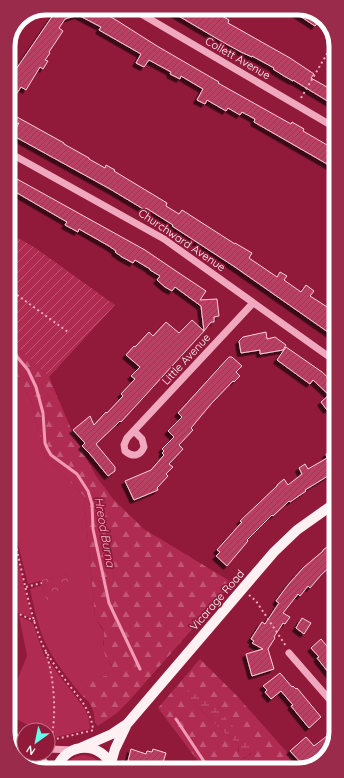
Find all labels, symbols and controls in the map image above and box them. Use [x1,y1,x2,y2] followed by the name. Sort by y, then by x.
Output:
[203,34,273,82] street label: Collett Avenue
[136,206,228,274] street label: Churchward Avenue
[159,330,213,388] street label: Little Avenue
[91,496,119,569] water label: Hreod Burna
[187,567,247,633] street label: Vicarage Road
[16,722,56,762] north arrow
[23,742,38,758] text: N

